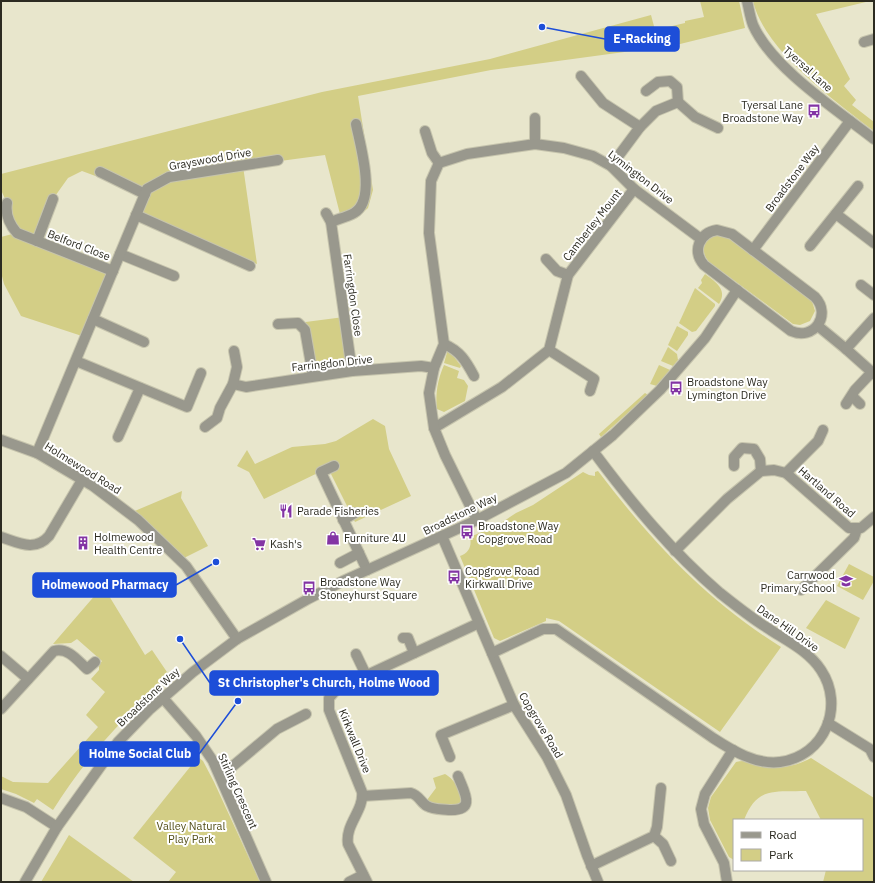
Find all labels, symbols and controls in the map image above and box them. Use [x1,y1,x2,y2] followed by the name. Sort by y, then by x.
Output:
[605,27,679,51] callout: E-Racking
[613,31,671,46] text: E-Racking
[780,43,836,95] street label: Tyersal Lane
[722,98,804,125] place label: Tyersal Lane Broadstone Way
[806,103,822,119] bus stop icon: Tyersal Lane Broadstone Way
[762,141,822,214] street label: Broadstone Way
[168,145,252,173] street label: Grayswood Drive
[605,147,677,207] street label: Lymington Drive
[560,186,624,264] street label: Camberley Mount
[46,227,112,263] street label: Belford Close
[340,253,366,337] street label: Farringdon Close
[291,352,373,374] street label: Farringdon Drive
[687,375,768,402] place label: Broadstone Way Lymington Drive
[668,380,684,396] bus stop icon: Broadstone Way Lymington Drive
[42,439,124,497] street label: Holmewood Road
[796,463,858,521] street label: Hartland Road
[421,490,500,538] street label: Broadstone Way
[278,503,294,519] restaurant icon: Parade Fisheries
[297,504,379,518] place label: Parade Fisheries
[478,519,559,546] place label: Broadstone Way Copgrove Road
[459,524,475,540] bus stop icon: Broadstone Way Copgrove Road
[94,530,162,557] place label: Holmewood Health Centre
[325,530,341,546] shop icon: Furniture 4U
[344,531,406,545] place label: Furniture 4U
[75,535,91,551] building icon: Holmewood Health Centre
[251,536,267,552] supermarket icon: Kash's
[270,537,302,551] place label: Kash's
[465,564,539,591] place label: Copgrove Road Kirkwall Drive
[760,568,835,595] place label: Carrwood Primary School
[446,569,462,585] bus stop icon: Copgrove Road Kirkwall Drive
[33,573,176,597] callout: Holmewood Pharmacy
[838,573,854,589] school or university icon: Carrwood Primary School
[320,575,417,602] place label: Broadstone Way Stoneyhurst Square
[41,577,169,592] text: Holmewood Pharmacy
[301,580,317,596] bus stop icon: Broadstone Way Stoneyhurst Square
[754,601,822,655] street label: Dane Hill Drive
[114,664,183,730] street label: Broadstone Way
[210,671,438,695] callout: St Christopher's Church, Holme Wood
[218,675,430,690] text: St Christopher's Church, Holme Wood
[516,689,566,761] street label: Copgrove Road
[336,707,374,775] street label: Kirkwall Drive
[80,742,199,766] callout: Holme Social Club
[89,746,191,761] text: Holme Social Club
[215,751,261,831] street label: Stirling Crescent
[157,819,225,846] park label: Valley Natural Play Park
[733,819,863,871] legend
[769,827,797,842] text: Road
[769,847,794,862] text: Park

